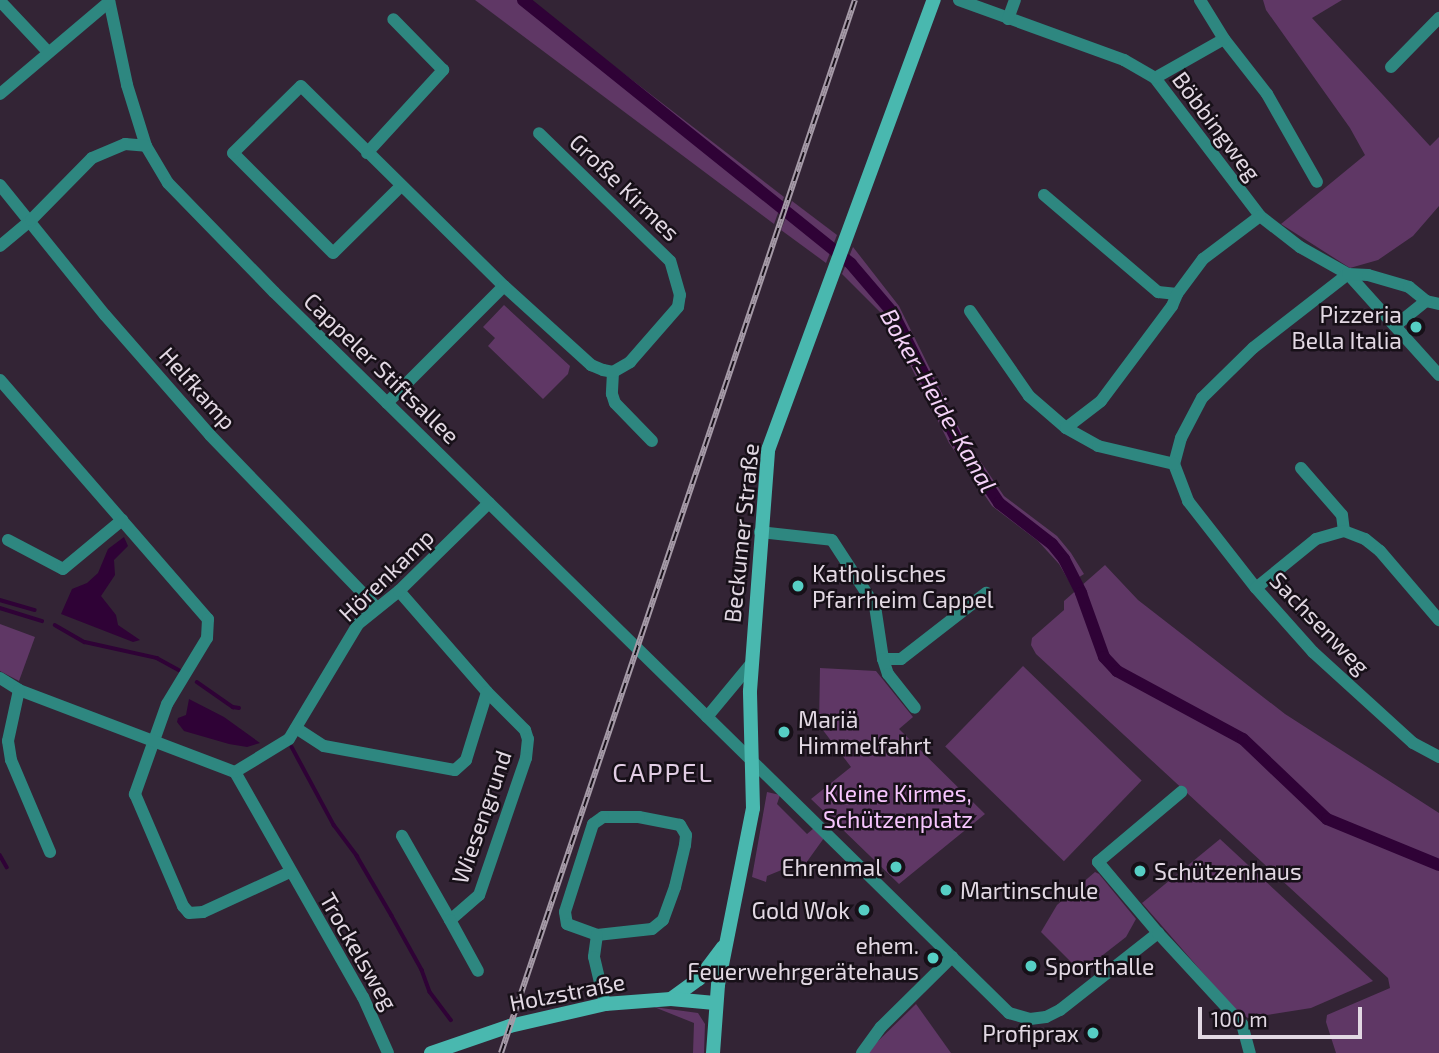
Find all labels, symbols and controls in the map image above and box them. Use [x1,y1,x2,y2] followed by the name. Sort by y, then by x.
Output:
[1167,66,1267,186] street label: Böbbingweg
[564,128,686,246] street label: Große Kirmes
[298,287,466,449] street label: Cappeler Stiftsallee
[1291,300,1402,354] place label: Pizzeria Bella Italia
[875,303,1003,497] water label: Boker-Heide-Kanal
[1408,319,1424,335] marker: Pizzeria Bella Italia
[154,341,242,435] street label: Helfkamp
[718,442,764,624] street label: Beckumer Straße
[333,523,439,627] street label: Hörenkamp
[812,559,994,613] place label: Katholisches Pfarrheim Cappel
[1264,566,1376,680] street label: Sachsenweg
[790,578,806,594] marker: Katholisches Pfarrheim Cappel
[798,705,931,759] place label: Mariä Himmelfahrt
[776,724,792,740] marker: Mariä Himmelfahrt
[445,747,517,887] street label: Wiesengrund
[613,756,713,788] district label: CAPPEL
[823,779,973,833] park label: Kleine Kirmes, Schützenplatz
[782,853,882,881] place label: Ehrenmal
[1154,857,1302,885] place label: Schützenhaus
[888,859,904,875] marker: Ehrenmal
[1132,863,1148,879] marker: Schützenhaus
[960,876,1098,904] place label: Martinschule
[938,882,954,898] marker: Martinschule
[314,887,404,1015] street label: Trockelsweg
[751,896,850,924] place label: Gold Wok
[856,902,872,918] marker: Gold Wok
[687,931,919,985] place label: ehem. Feuerwehrgerätehaus
[925,950,941,966] marker: ehem. Feuerwehrgerätehaus
[1045,952,1154,980] place label: Sporthalle
[1023,958,1039,974] marker: Sporthalle
[507,967,627,1017] street label: Holzstraße
[1201,993,1366,1038] scale bar
[1211,1006,1268,1031] text: 100 m
[982,1019,1079,1047] place label: Profiprax
[1085,1025,1101,1041] marker: Profiprax

